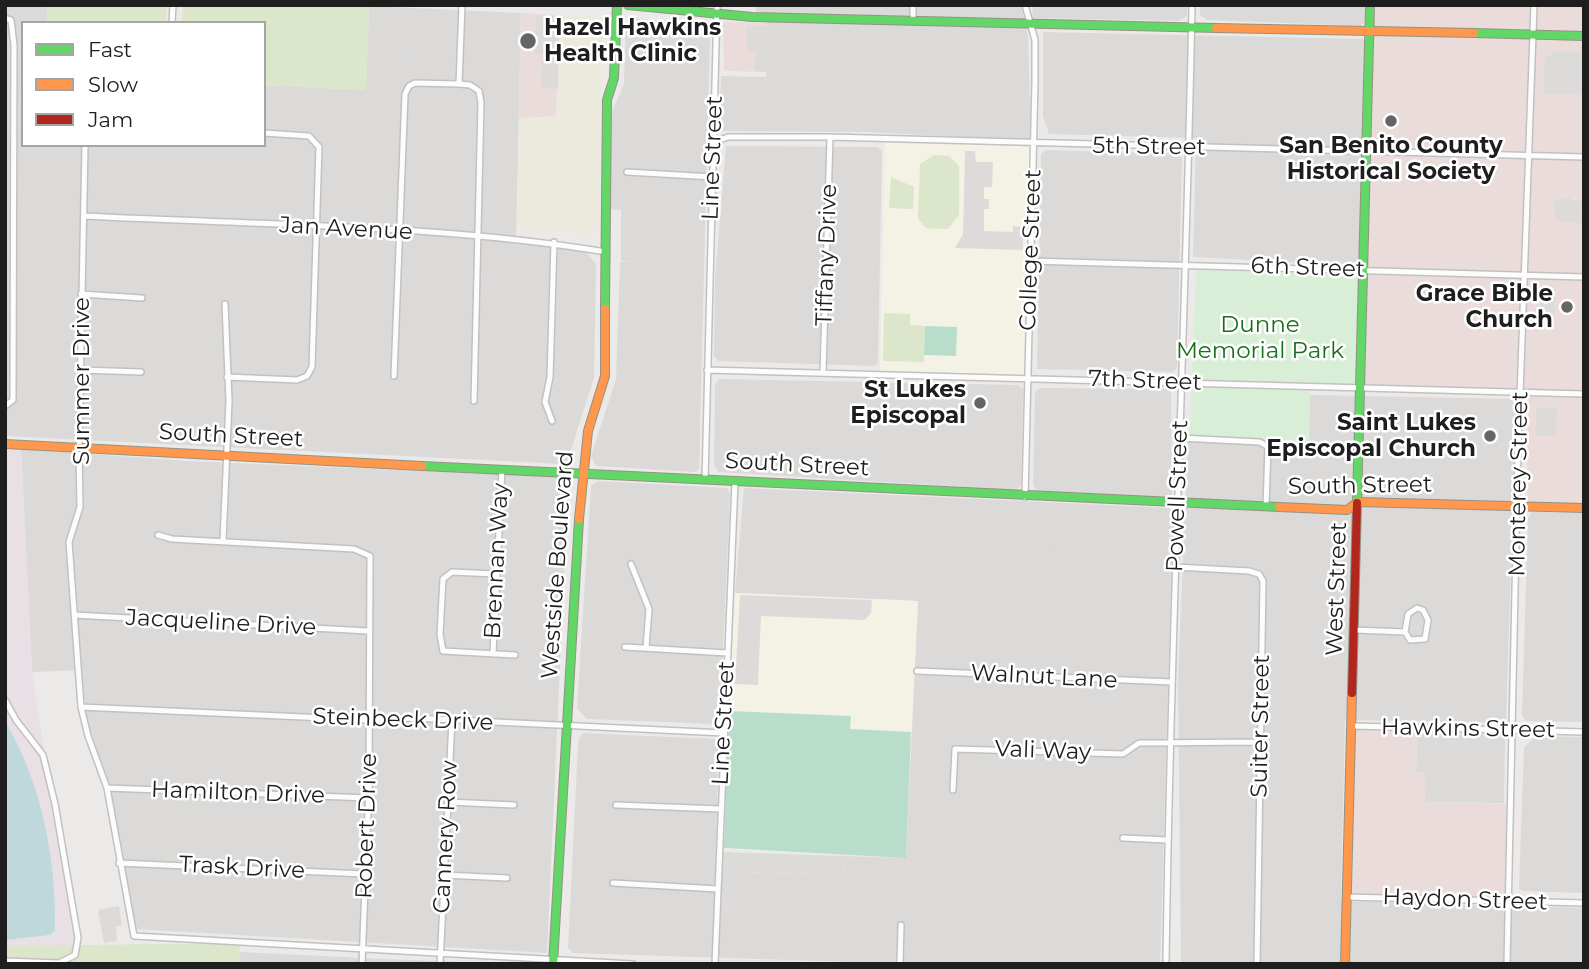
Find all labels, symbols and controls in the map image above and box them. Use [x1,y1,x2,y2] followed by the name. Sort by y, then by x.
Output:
[544,14,721,68] place label: Hazel Hawkins Health Clinic
[21,21,266,147] legend
[518,31,538,51] marker: Hazel Hawkins Health Clinic
[88,37,132,62] text: Fast
[88,72,138,97] text: Slow
[697,95,729,221] street label: Line Street
[88,107,133,132] text: Jam
[1383,113,1399,129] marker: San Benito County Historical Society
[1092,132,1206,162] street label: 5th Street
[1279,132,1503,186] place label: San Benito County Historical Society
[1014,169,1048,331] street label: College Street
[811,183,843,327] street label: Tiffany Drive
[279,212,413,246] street label: Jan Avenue
[1250,252,1366,284] street label: 6th Street
[1416,280,1553,334] place label: Grace Bible Church
[68,297,96,465] street label: Summer Drive
[1559,299,1575,315] marker: Grace Bible Church
[1176,311,1344,365] park label: Dunne Memorial Park
[1088,365,1202,397] street label: 7th Street
[850,376,966,430] place label: St Lukes Episcopal
[1504,391,1534,577] street label: Monterey Street
[972,395,988,411] marker: St Lukes Episcopal
[1266,409,1476,463] place label: Saint Lukes Episcopal Church
[158,418,304,454] street label: South Street
[1162,420,1194,572] street label: Powell Street
[1482,428,1498,444] marker: Saint Lukes Episcopal Church
[724,447,870,483] street label: South Street
[536,450,580,680] street label: Westside Boulevard
[1288,471,1432,501] street label: South Street
[479,482,515,640] street label: Brennan Way
[1321,521,1353,657] street label: West Street
[125,604,317,642] street label: Jacqueline Drive
[1246,654,1276,798] street label: Suiter Street
[970,659,1118,695] street label: Walnut Lane
[707,660,741,786] street label: Line Street
[312,703,494,737] street label: Steinbeck Drive
[1381,714,1555,744] street label: Hawkins Street
[994,736,1092,766] street label: Vali Way
[351,753,383,899] street label: Robert Drive
[428,760,464,914] street label: Cannery Row
[151,776,325,810] street label: Hamilton Drive
[178,851,306,885] street label: Trask Drive
[1382,883,1548,917] street label: Haydon Street

